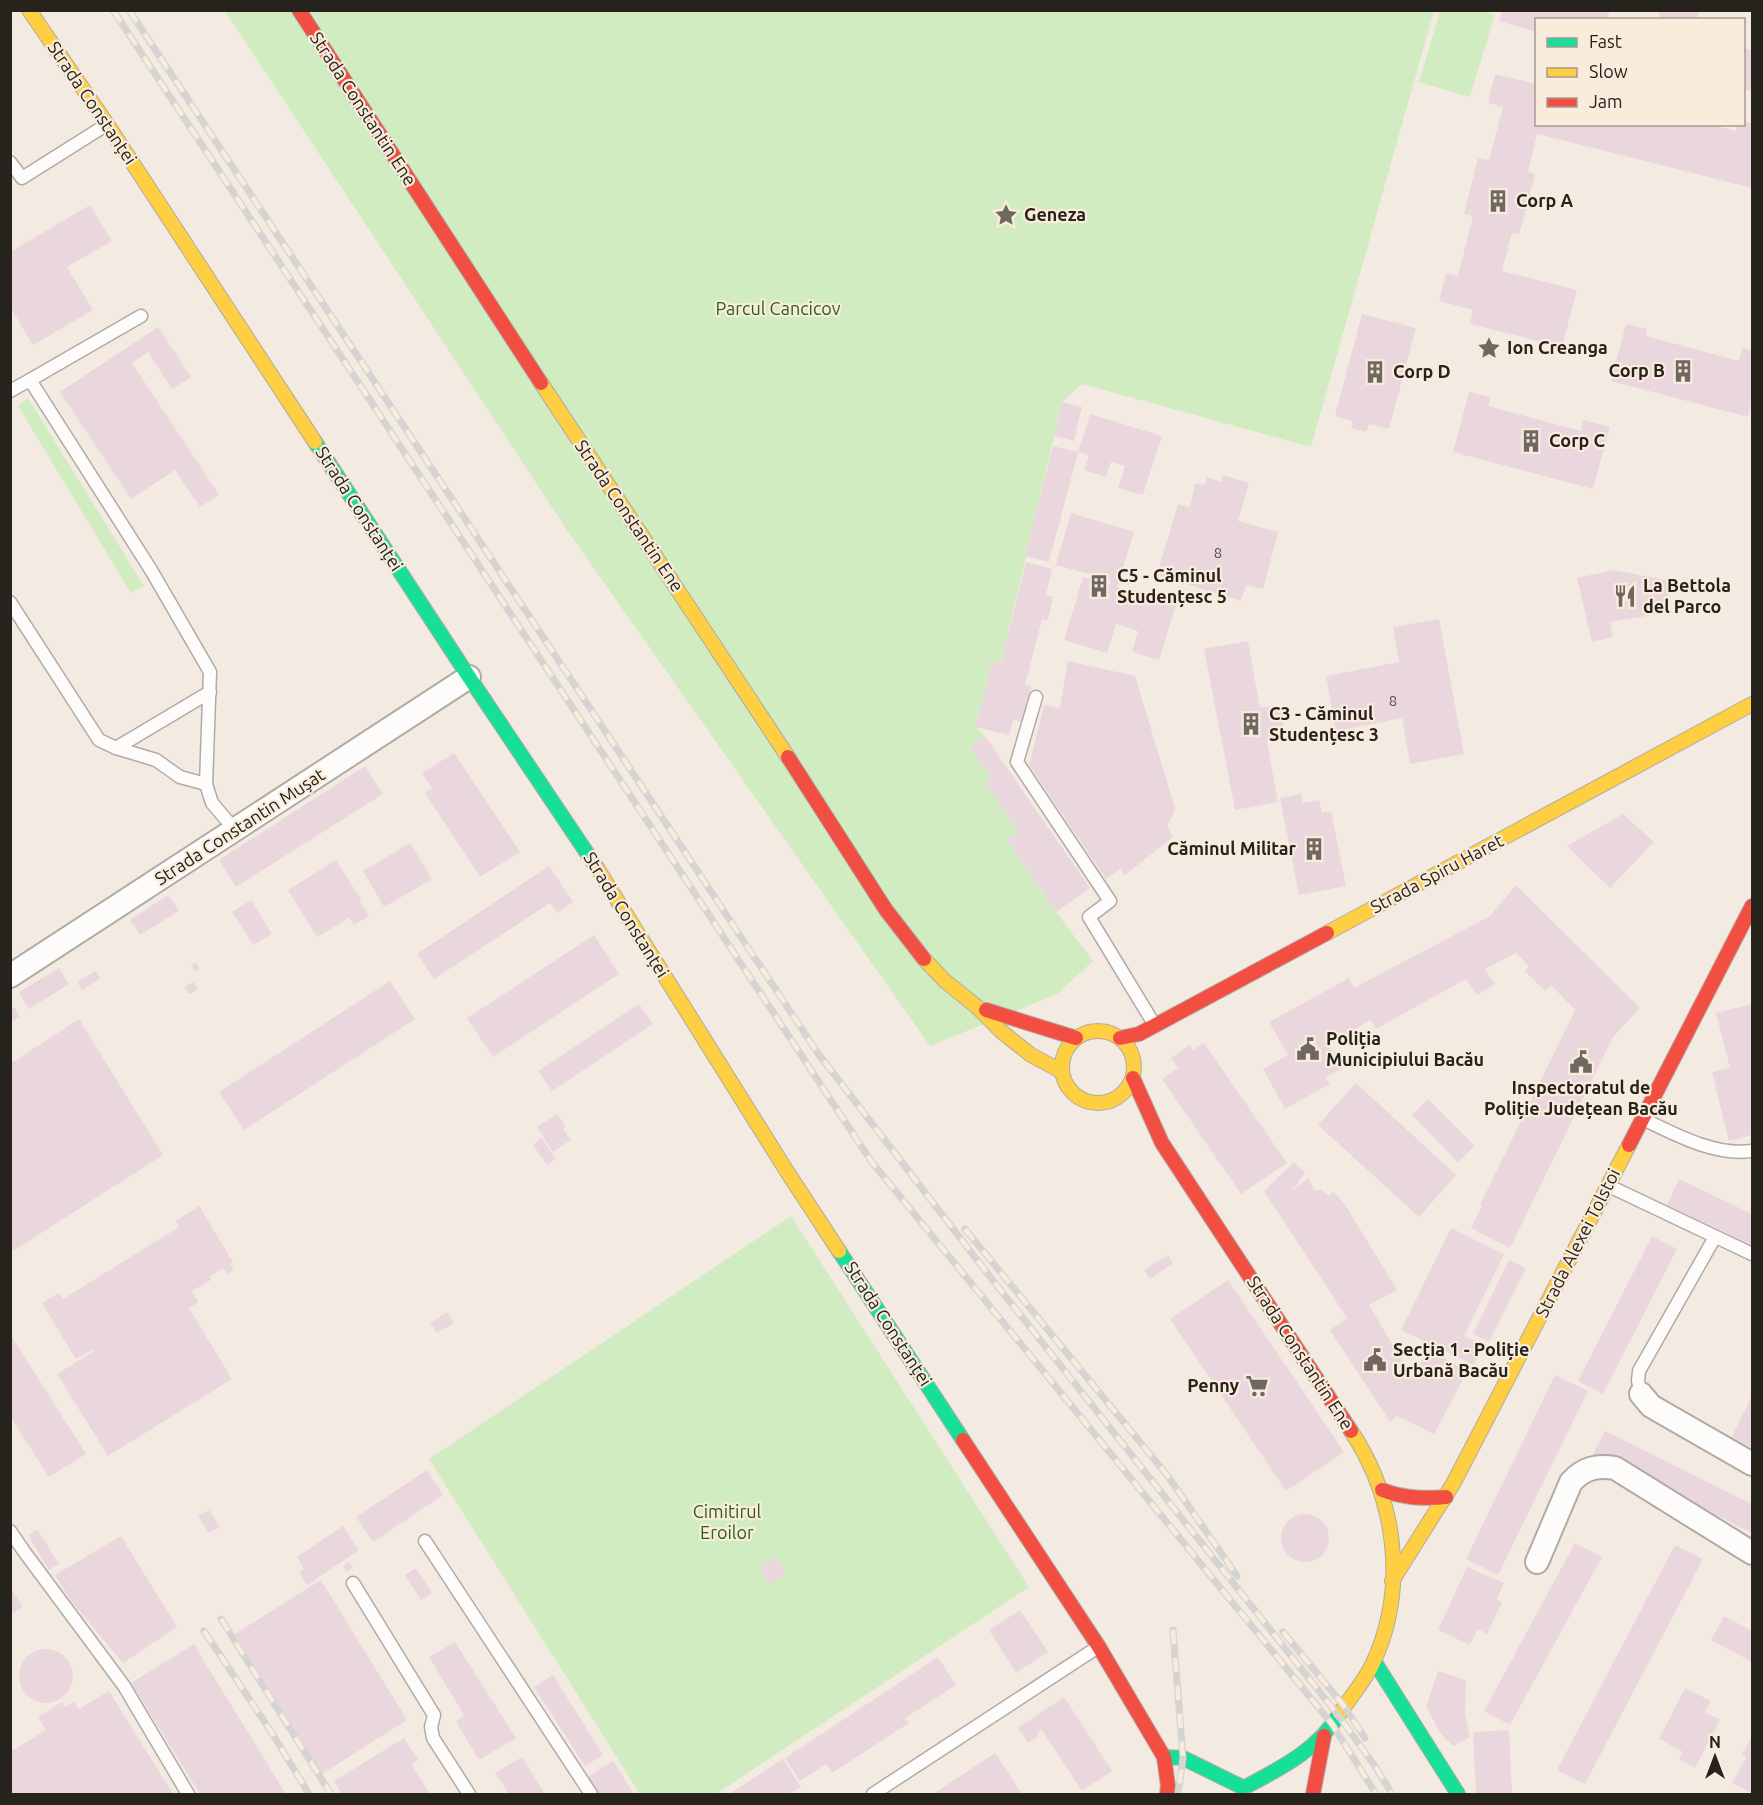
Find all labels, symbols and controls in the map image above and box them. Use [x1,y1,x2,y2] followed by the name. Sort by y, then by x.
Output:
[1535,18,1745,126] legend
[307,28,421,189] street label: Strada Constantin Ene
[1589,31,1622,51] text: Fast
[44,37,141,168] street label: Strada Constanței
[1589,61,1628,81] text: Slow
[1589,91,1623,111] text: Jam
[1485,188,1511,214] building icon: Corp A
[1516,190,1574,210] place label: Corp A
[993,202,1019,228] place icon: Geneza
[1024,204,1086,224] place label: Geneza
[715,298,841,318] park label: Parcul Cancicov
[1476,335,1502,361] place icon: Ion Creanga
[1507,337,1608,357] place label: Ion Creanga
[1670,358,1696,384] building icon: Corp B
[1362,359,1388,385] building icon: Corp D
[1608,360,1665,380] place label: Corp B
[1393,361,1451,381] place label: Corp D
[1518,428,1544,454] building icon: Corp C
[1549,430,1606,450] place label: Corp C
[572,436,688,595] street label: Strada Constantin Ene
[312,443,407,574] street label: Strada Constanței
[1214,544,1222,561] house number: 8
[1117,565,1227,607] place label: C5 - Căminul Studențesc 5
[1086,573,1112,599] building icon: C5 - Căminul Studențesc 5
[1643,575,1731,616] place label: La Bettola del Parco
[1612,583,1638,609] restaurant icon: La Bettola del Parco
[1389,692,1397,709] house number: 8
[1269,703,1379,745] place label: C3 - Căminul Studențesc 3
[1238,711,1264,737] building icon: C3 - Căminul Studențesc 3
[151,764,328,889] street label: Strada Constantin Mușat
[1367,830,1506,917] street label: Strada Spiru Haret
[1301,836,1327,862] building icon: Căminul Militar
[1167,838,1297,858] place label: Căminul Militar
[580,848,673,981] street label: Strada Constanței
[1326,1028,1484,1069] place label: Poliția Municipiului Bacău
[1295,1036,1321,1062] public building icon: Poliția Municipiului Bacău
[1568,1049,1594,1075] public building icon: Inspectoratul de Poliție Județean Bacău
[1484,1077,1678,1119] place label: Inspectoratul de Poliție Județean Bacău
[1531,1165,1623,1320] street label: Strada Alexei Tolstoi
[841,1258,936,1389] street label: Strada Constanței
[1244,1272,1358,1433] street label: Strada Constantin Ene
[1393,1339,1529,1380] place label: Secția 1 - Poliție Urbană Bacău
[1362,1347,1388,1373] public building icon: Secția 1 - Poliție Urbană Bacău
[1244,1373,1270,1399] supermarket icon: Penny
[1187,1375,1239,1395] place label: Penny
[693,1501,762,1542] park label: Cimitirul Eroilor
[1685,1727,1745,1787] north arrow
[1709,1733,1721,1751] text: N

